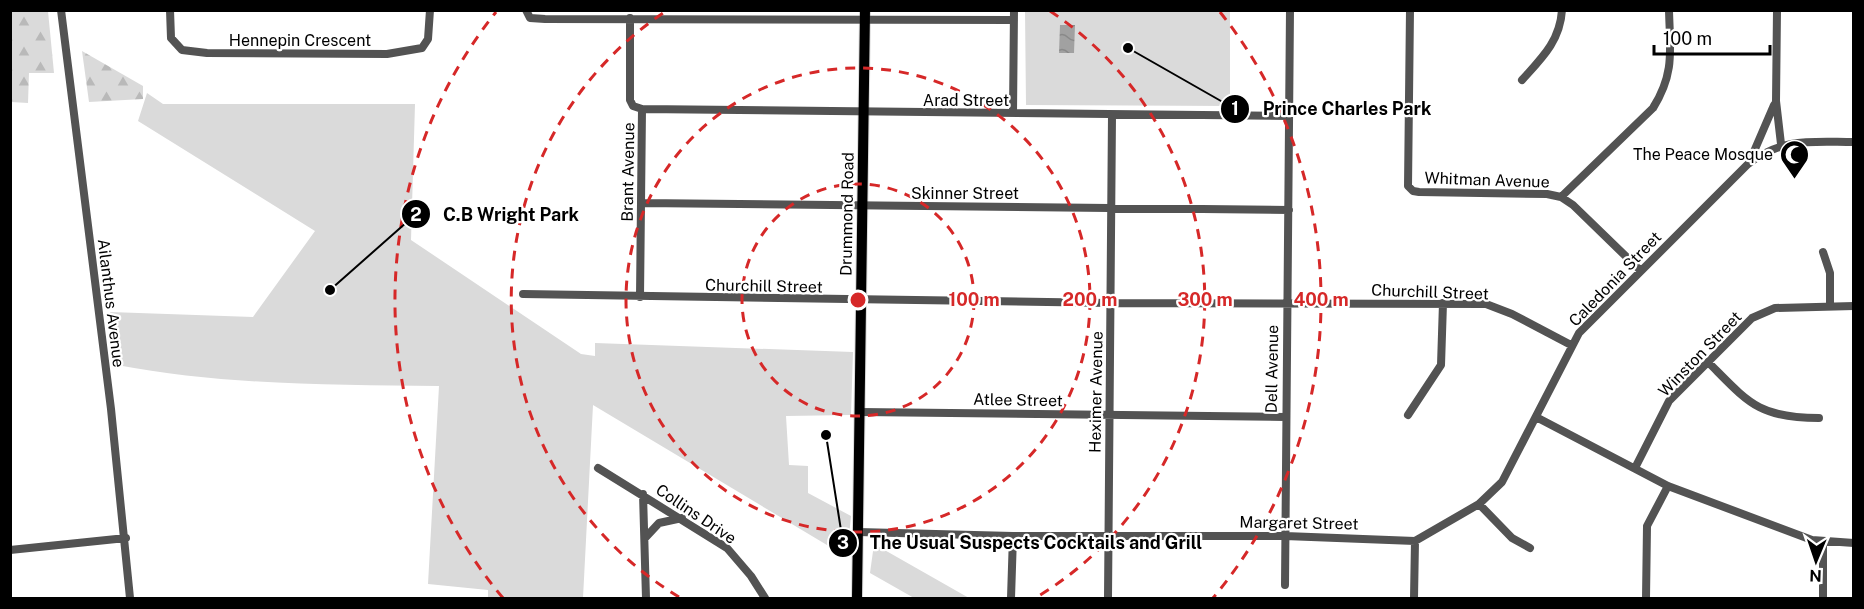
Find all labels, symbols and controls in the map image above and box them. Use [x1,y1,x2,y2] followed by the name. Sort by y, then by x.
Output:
[1654,18,1770,56] scale bar
[1663,28,1712,49] text: 100 m
[229,31,371,50] street label: Hennepin Crescent
[923,91,1009,110] street label: Arad Street
[1220,91,1443,127] callout: Prince Charles Park
[1231,98,1239,119] text: 1
[1263,98,1432,119] text: Prince Charles Park
[618,122,638,222] street label: Brant Avenue
[1778,138,1810,180] mosque icon: The Peace Mosque
[1633,145,1773,164] place label: The Peace Mosque
[836,152,858,276] street label: Drummond Road
[1424,168,1550,192] street label: Whitman Avenue
[911,184,1019,203] street label: Skinner Street
[401,196,591,232] callout: C.B Wright Park
[410,204,422,225] text: 2
[443,204,580,225] text: C.B Wright Park
[1565,228,1665,330] street label: Caledonia Street
[94,238,128,368] street label: Ailanthus Avenue
[705,275,823,297] street label: Churchill Street
[1371,280,1489,304] street label: Churchill Street
[948,289,1000,310] text: 100 m
[1063,289,1117,310] text: 200 m
[1177,289,1233,310] text: 300 m
[1293,289,1349,310] text: 400 m
[848,290,868,310] centre of rings
[1655,307,1745,401] street label: Winston Street
[1262,325,1282,413] street label: Dell Avenue
[1085,331,1107,453] street label: Heximer Avenue
[973,390,1063,410] street label: Atlee Street
[652,480,740,548] street label: Collins Drive
[1239,512,1359,534] street label: Margaret Street
[828,525,1215,561] callout: The Usual Suspects Cocktails and Grill
[1786,531,1846,591] north arrow
[837,532,849,553] text: 3
[870,532,1202,553] text: The Usual Suspects Cocktails and Grill
[1809,566,1822,585] text: N

